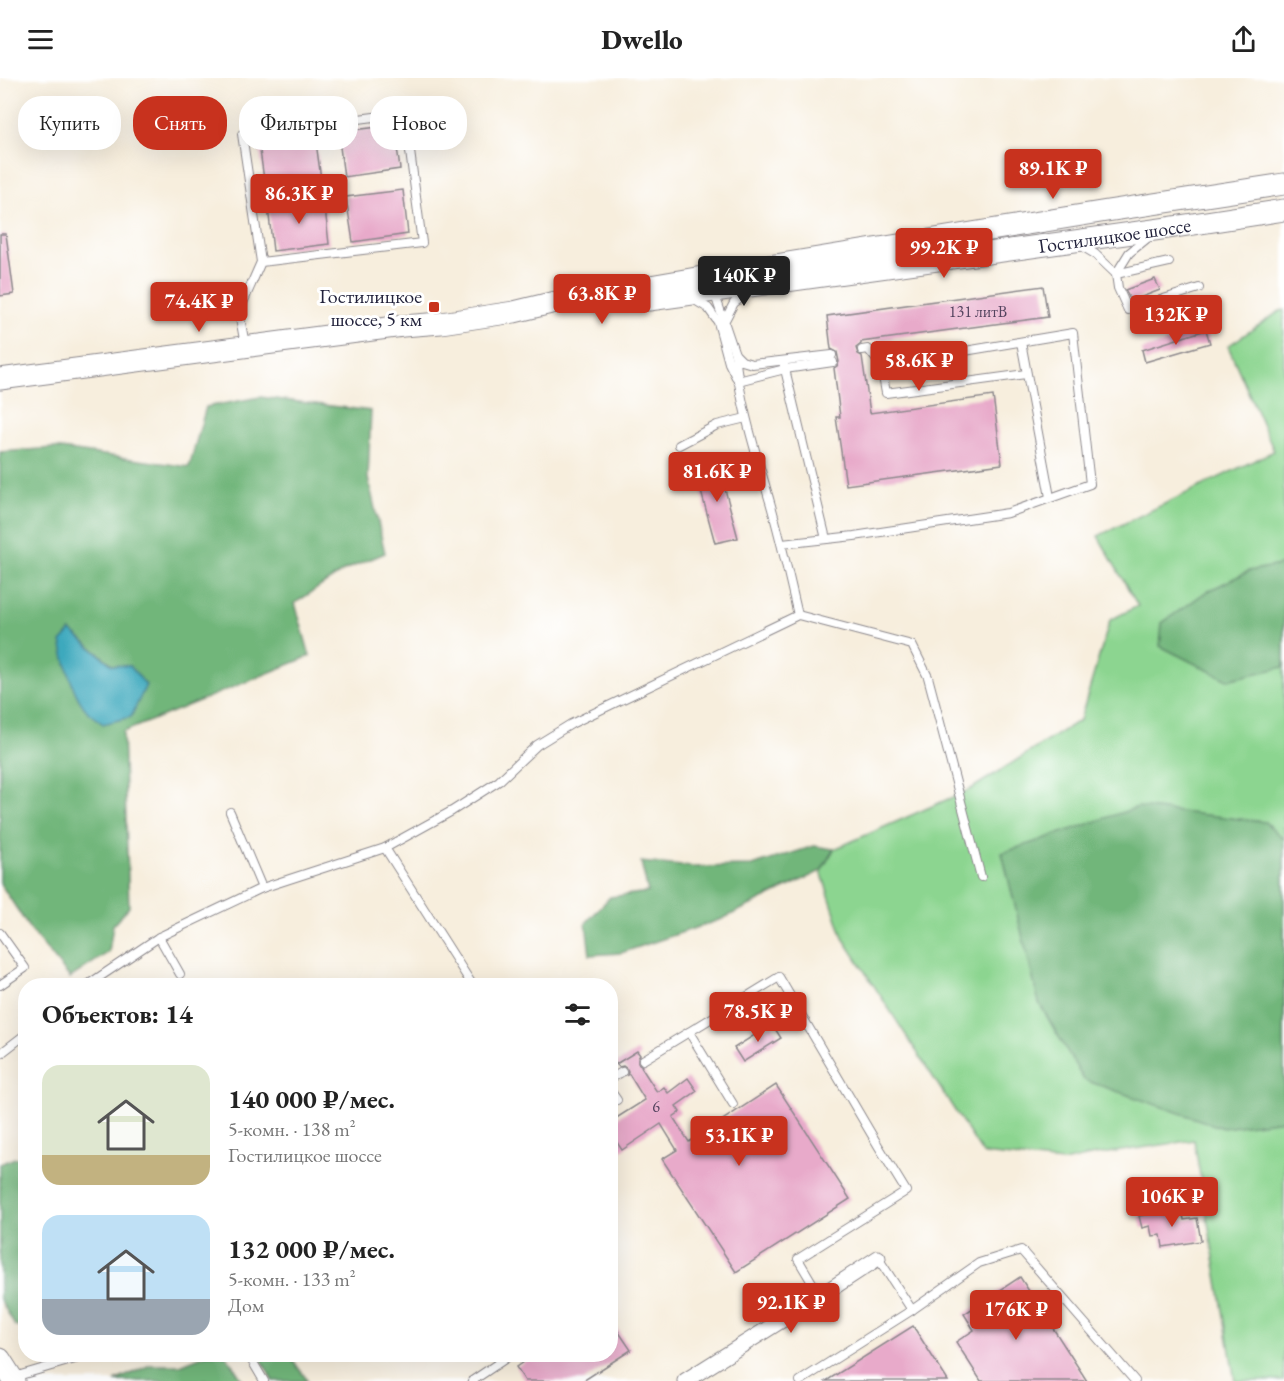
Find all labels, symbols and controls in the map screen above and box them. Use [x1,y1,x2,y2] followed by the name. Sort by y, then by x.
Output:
[601,22,683,57] text: Dwello
[24,23,57,56] icon: menu
[1227,23,1260,56] icon: share
[18,96,121,150] chip: Купить
[133,96,227,150] chip: Снять
[239,96,358,150] chip: Фильтры
[370,96,467,150] chip: Новое
[998,149,1108,200] pin: 89.1K ₽
[1019,155,1087,181] text: 89.1K ₽
[244,174,354,225] pin: 86.3K ₽
[265,180,333,206] text: 86.3K ₽
[1037,212,1193,259] street label: Гостилицкое шоссе
[889,228,999,279] pin: 99.2K ₽
[910,234,978,260] text: 99.2K ₽
[695,256,793,307] pin: 140K ₽
[712,262,776,288] text: 140K ₽
[547,274,657,325] pin: 63.8K ₽
[568,280,636,306] text: 63.8K ₽
[144,282,254,333] pin: 74.4K ₽
[319,283,422,332] place label: Гостилицкое шоссе, 5 км
[165,288,233,314] text: 74.4K ₽
[1127,295,1225,346] pin: 132K ₽
[427,300,441,314] marker: Гостилицкое шоссе, 5 км
[949,301,1007,322] house number: 131 литВ
[1144,301,1208,327] text: 132K ₽
[864,341,974,392] pin: 58.6K ₽
[885,347,953,373] text: 58.6K ₽
[662,452,772,503] pin: 81.6K ₽
[683,458,751,484] text: 81.6K ₽
[703,992,813,1043] pin: 78.5K ₽
[42,997,193,1031] text: Объектов: 14
[561,998,594,1031] icon: filters
[724,998,792,1024] text: 78.5K ₽
[228,1082,395,1116] text: 140 000 ₽/мес.
[90,1089,162,1161] icon: home
[652,1096,660,1117] house number: 6
[228,1116,356,1142] text: 5-комн. · 138 m²
[684,1116,794,1167] pin: 53.1K ₽
[705,1122,773,1148] text: 53.1K ₽
[228,1142,382,1168] text: Гостилицкое шоссе
[1123,1177,1221,1228] pin: 106K ₽
[1140,1183,1204,1209] text: 106K ₽
[228,1232,395,1266] text: 132 000 ₽/мес.
[90,1239,162,1311] icon: home
[228,1266,356,1292] text: 5-комн. · 133 m²
[736,1283,846,1334] pin: 92.1K ₽
[757,1289,825,1315] text: 92.1K ₽
[967,1290,1065,1341] pin: 176K ₽
[228,1292,264,1318] text: Дом
[984,1296,1048,1322] text: 176K ₽

